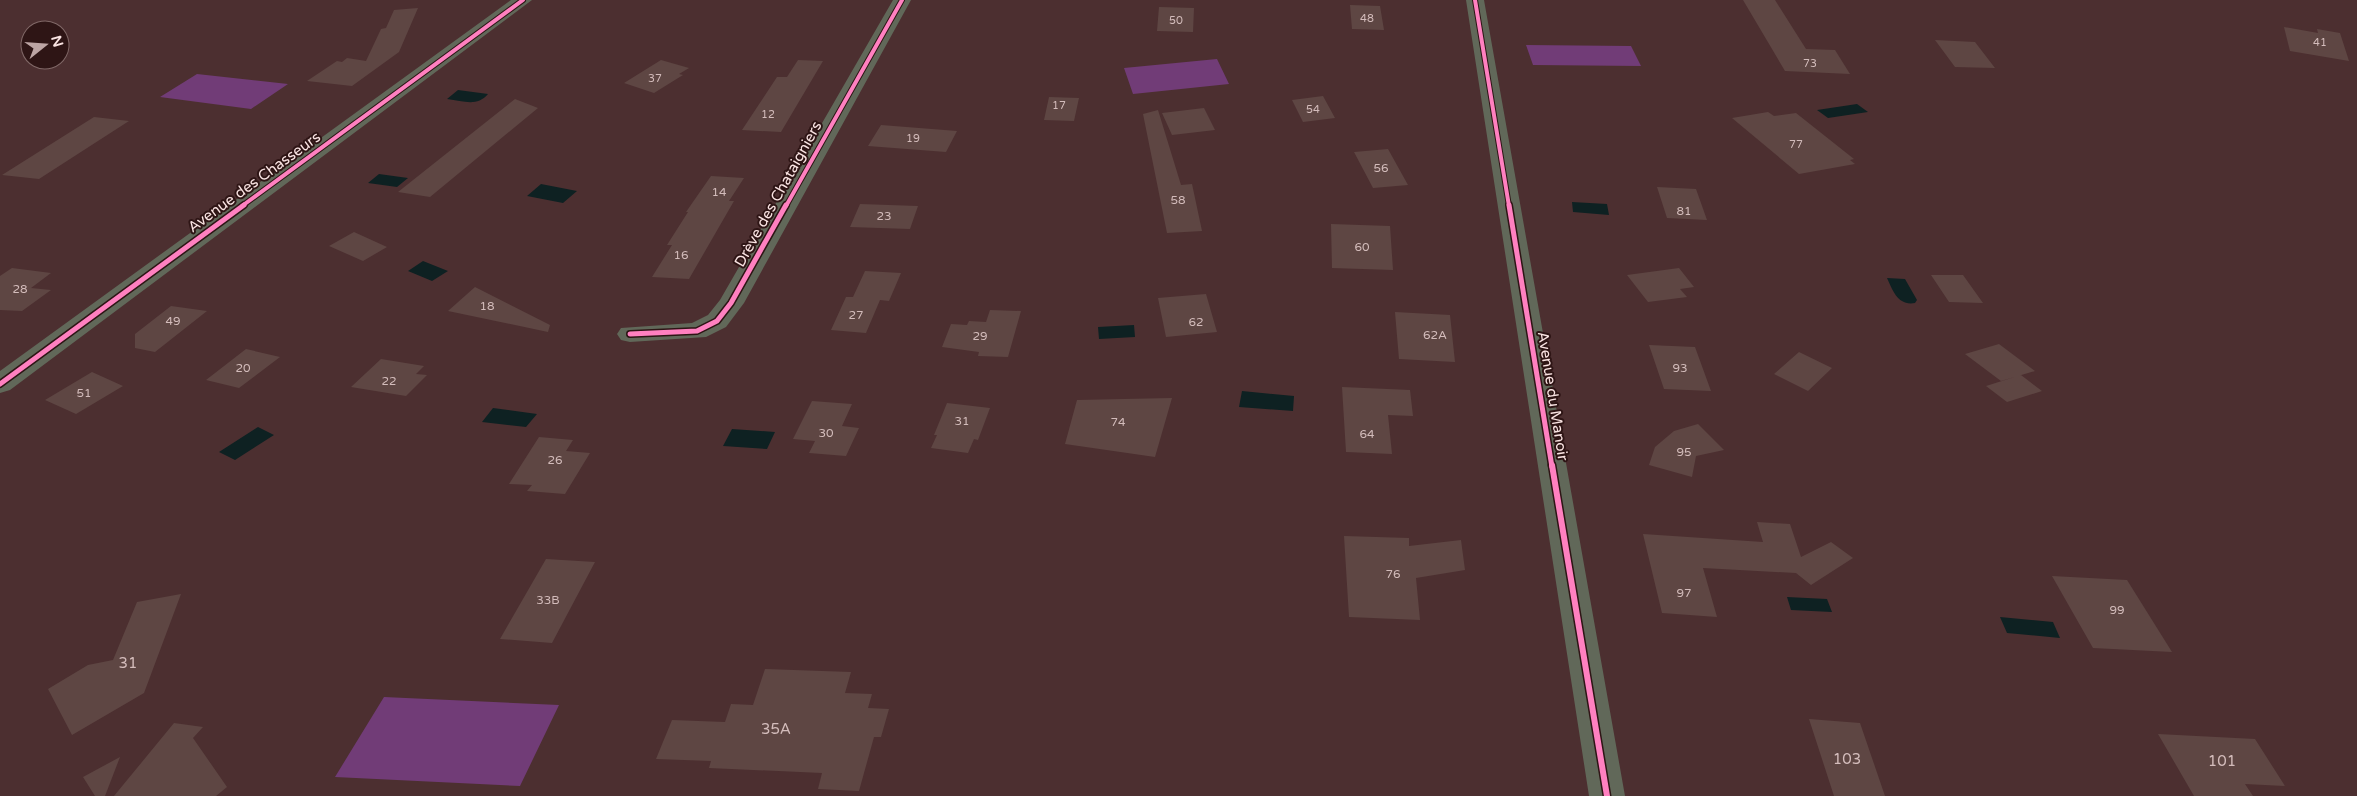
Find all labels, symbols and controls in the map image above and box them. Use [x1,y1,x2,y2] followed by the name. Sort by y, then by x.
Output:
[1360,12,1374,25] house number: 48
[1169,14,1183,27] house number: 50
[20,20,70,70] north arrow
[47,33,67,49] text: N
[2313,36,2327,49] house number: 41
[1803,57,1817,70] house number: 73
[648,72,662,85] house number: 37
[1052,99,1066,112] house number: 17
[1306,103,1320,116] house number: 54
[761,108,775,121] house number: 12
[730,118,826,270] street label: Drève des Chataigniers
[184,128,324,236] street label: Avenue des Chasseurs
[906,132,920,145] house number: 19
[1789,138,1803,151] house number: 77
[1373,161,1389,175] house number: 56
[711,185,727,199] house number: 14
[1170,193,1186,207] house number: 58
[1676,204,1692,218] house number: 81
[876,209,892,223] house number: 23
[1354,240,1370,254] house number: 60
[673,248,689,262] house number: 16
[12,282,28,296] house number: 28
[479,299,495,313] house number: 18
[848,308,864,322] house number: 27
[165,314,181,328] house number: 49
[1188,315,1204,329] house number: 62
[1423,328,1447,342] house number: 62A
[972,329,988,343] house number: 29
[1534,330,1572,462] street label: Avenue du Manoir
[235,361,251,375] house number: 20
[1672,361,1688,375] house number: 93
[381,374,397,388] house number: 22
[76,386,92,400] house number: 51
[954,414,970,428] house number: 31
[1110,415,1126,429] house number: 74
[818,426,834,440] house number: 30
[1359,427,1375,441] house number: 64
[1676,445,1692,459] house number: 95
[547,453,563,467] house number: 26
[1385,567,1401,581] house number: 76
[1676,586,1692,600] house number: 97
[536,593,560,607] house number: 33B
[2109,603,2125,617] house number: 99
[119,654,137,672] house number: 31
[761,720,791,738] house number: 35A
[1833,750,1861,768] house number: 103
[2208,752,2236,770] house number: 101

